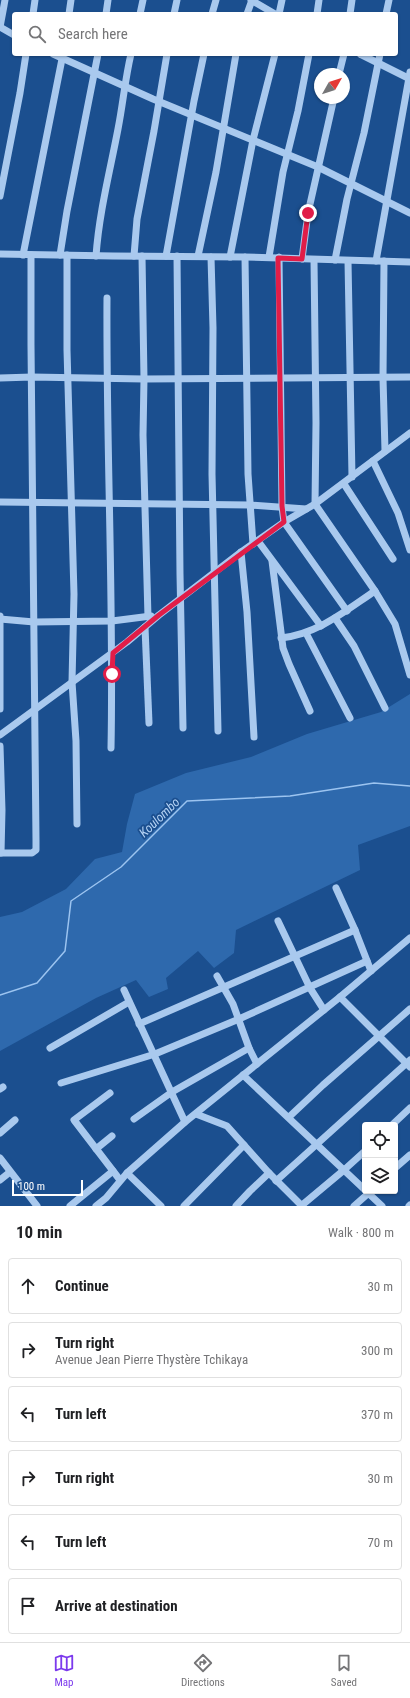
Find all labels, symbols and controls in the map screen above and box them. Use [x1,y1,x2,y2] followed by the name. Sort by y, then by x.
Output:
[12,12,398,56] search box
[26,23,48,45] icon: search
[58,25,128,43] text: Search here
[314,68,350,104] north arrow
[299,204,317,222] route end
[103,665,121,683] route start
[136,794,183,840] water label: Koulombo
[362,1122,398,1194] map controls
[362,1122,398,1158] button: locate
[362,1158,398,1194] button: layers
[12,1178,83,1197] scale bar
[18,1180,45,1193] text: 100 m
[16,1222,62,1242] text: 10 min
[328,1225,394,1240] text: Walk · 800 m
[17,1275,39,1297] icon: ahead
[55,1277,109,1295] text: Continue
[367,1279,393,1294] text: 30 m
[55,1334,114,1352] text: Turn right
[17,1339,39,1361] icon: right
[361,1343,393,1358] text: 300 m
[55,1352,248,1367] text: Avenue Jean Pierre Thystère Tchikaya
[17,1403,39,1425] icon: left
[55,1405,106,1423] text: Turn left
[361,1407,393,1422] text: 370 m
[17,1467,39,1489] icon: right
[55,1469,114,1487] text: Turn right
[367,1471,393,1486] text: 30 m
[17,1531,39,1553] icon: left
[55,1533,106,1551] text: Turn left
[367,1535,393,1550] text: 70 m
[17,1595,39,1617] icon: arrive
[55,1597,178,1615] text: Arrive at destination
[53,1652,75,1689] tab: Map
[181,1652,225,1689] tab: Directions
[331,1652,357,1689] tab: Saved

